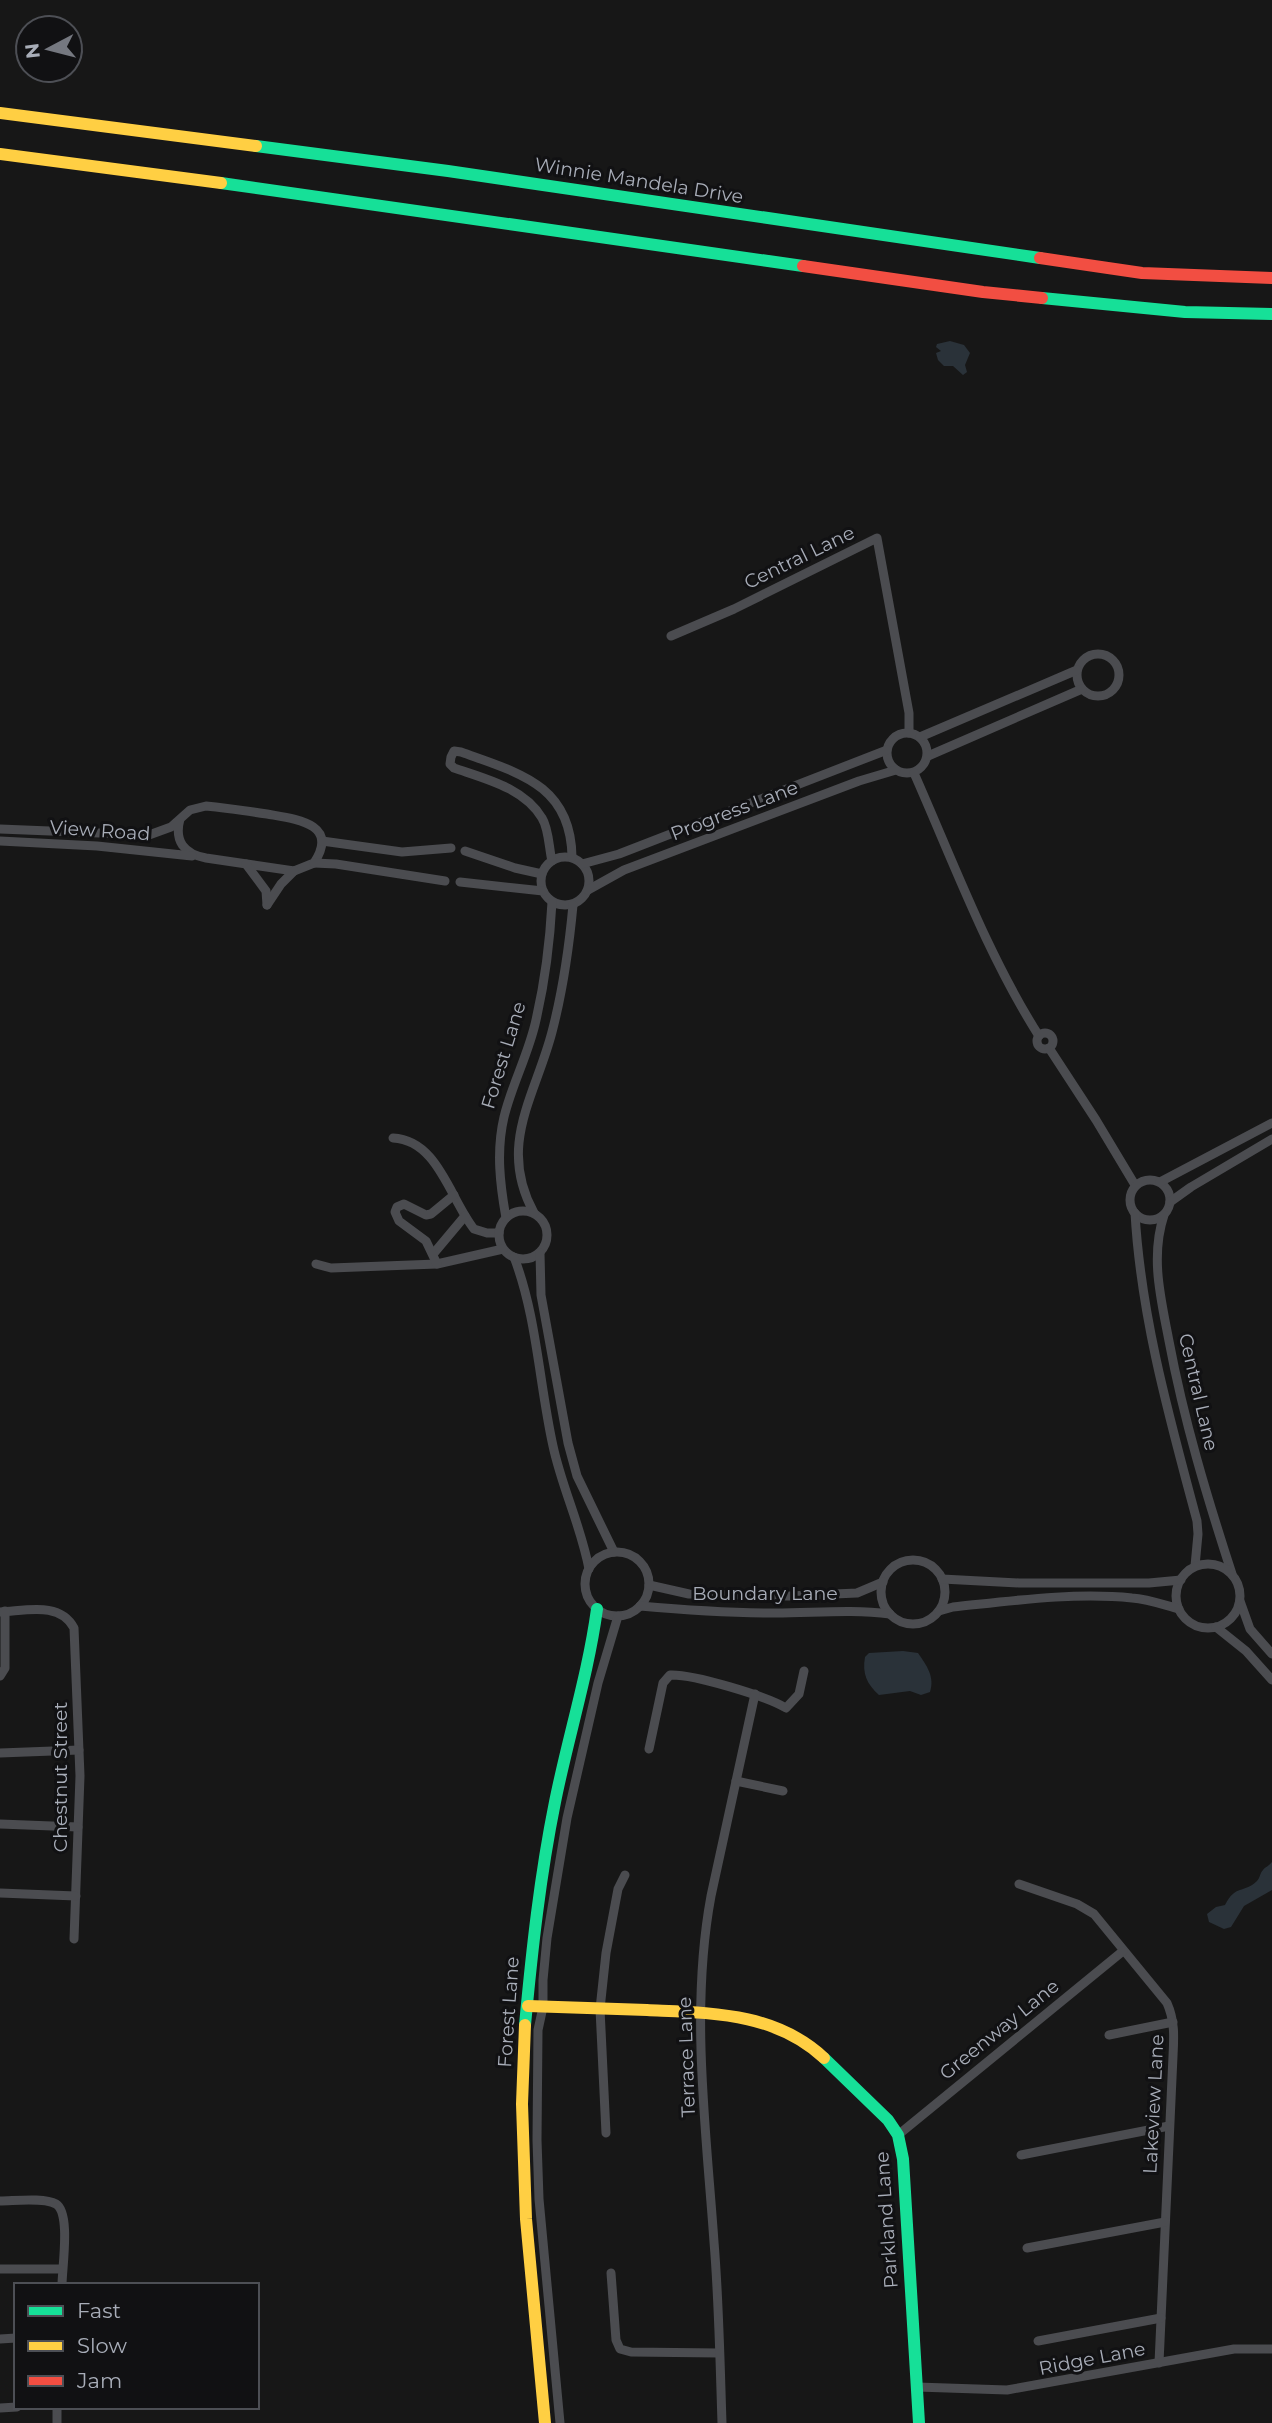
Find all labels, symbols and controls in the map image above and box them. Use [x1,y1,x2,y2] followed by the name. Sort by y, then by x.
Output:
[14,14,84,84] north arrow
[20,42,45,60] text: N
[533,153,745,208] street label: Winnie Mandela Drive
[740,521,858,594] street label: Central Lane
[667,776,801,845] street label: Progress Lane
[49,816,151,845] street label: View Road
[476,999,531,1112] street label: Forest Lane
[1174,1331,1223,1453] street label: Central Lane
[692,1582,838,1605] street label: Boundary Lane
[49,1701,72,1852] street label: Chestnut Street
[493,1956,524,2068] street label: Forest Lane
[935,1974,1064,2085] street label: Greenway Lane
[673,1996,700,2118] street label: Terrace Lane
[1138,2034,1169,2174] street label: Lakeview Lane
[870,2151,903,2289] street label: Parkland Lane
[14,2283,259,2409] legend
[77,2298,121,2323] text: Fast
[77,2333,127,2358] text: Slow
[1037,2337,1147,2380] street label: Ridge Lane
[76,2368,122,2393] text: Jam

